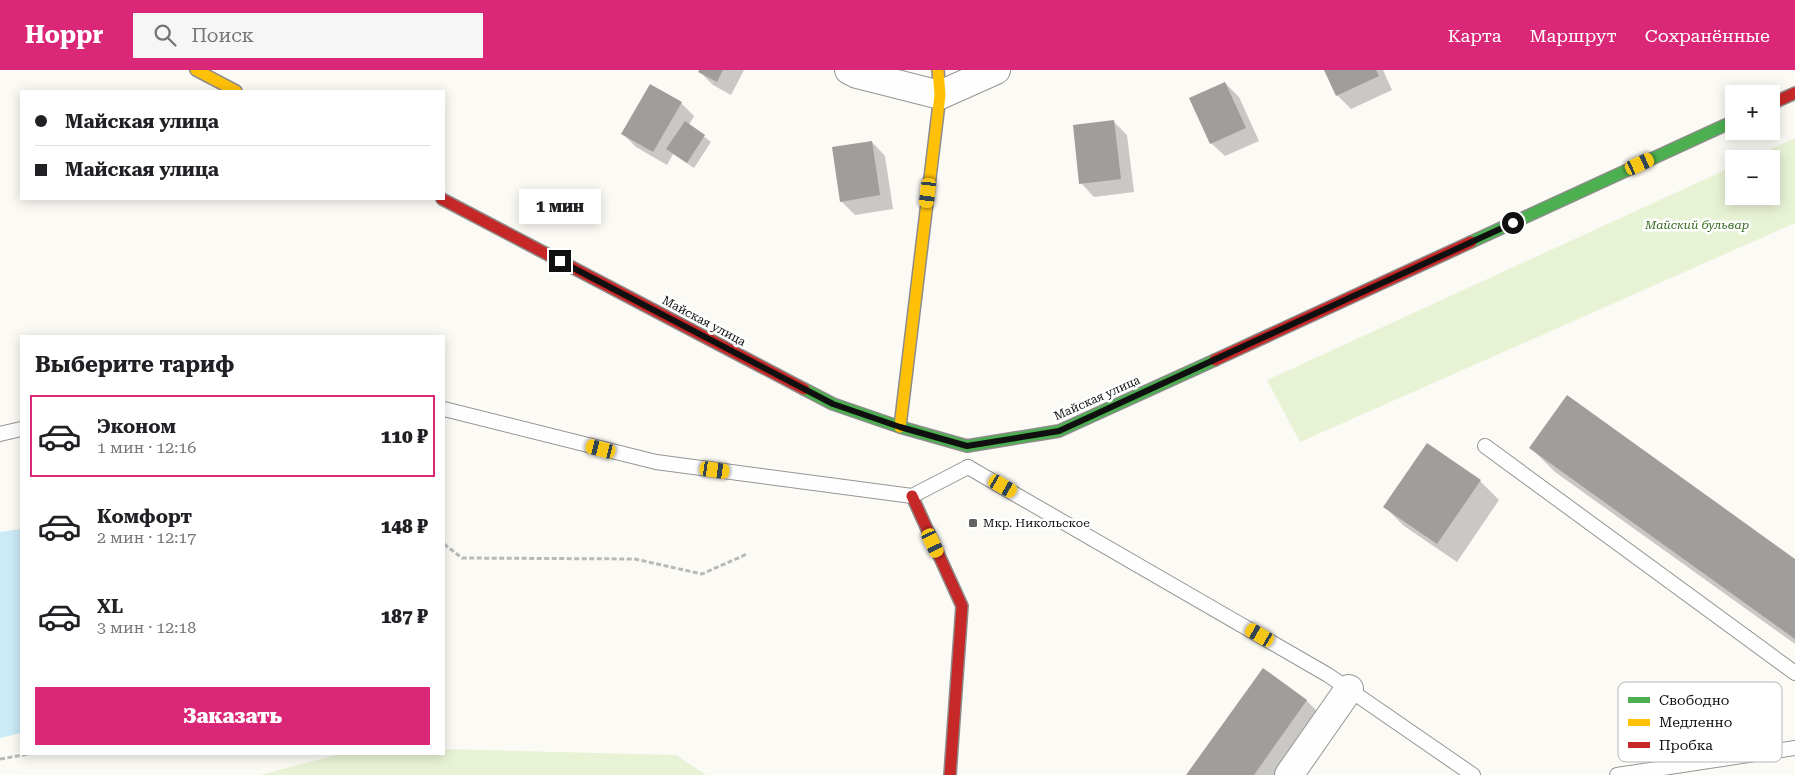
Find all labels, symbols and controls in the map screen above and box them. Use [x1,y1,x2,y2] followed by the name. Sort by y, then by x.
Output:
[133,13,483,58] search box
[25,21,103,49] text: Hoppr
[151,21,179,49] icon: search
[191,24,254,47] text: Поиск
[1448,25,1502,46] text: Карта
[1530,25,1617,46] text: Маршрут
[1645,25,1770,46] text: Сохранённые
[1725,85,1780,205] map controls
[1725,85,1780,140] button: +
[65,110,219,133] text: Майская улица
[1725,150,1780,205] button: −
[1623,151,1656,177] car
[65,158,219,181] text: Майская улица
[918,177,937,209] car
[519,189,601,224] callout: 1 мин
[536,197,584,216] text: 1 мин
[1502,212,1524,234] route start
[1644,218,1749,232] park label: Майский бульвар
[549,250,571,272] route end
[660,293,749,349] street label: Майская улица
[35,352,234,377] text: Выберите тариф
[1052,373,1143,423] street label: Майская улица
[37,414,82,459] icon: car
[97,415,176,438] text: Эконом
[381,425,428,448] text: 110 ₽
[97,438,196,457] text: 1 мин · 12:16
[584,438,617,460] car
[699,460,730,480] car
[986,472,1019,500] car
[37,504,82,549] icon: car
[97,505,192,528] text: Комфорт
[381,515,428,538] text: 148 ₽
[983,516,1090,530] place label: Мкр. Никольское
[967,517,979,529] marker: Мкр. Никольское
[919,526,946,560] car
[97,528,196,547] text: 2 мин · 12:17
[37,594,82,639] icon: car
[97,595,123,618] text: XL
[381,605,428,628] text: 187 ₽
[97,618,196,637] text: 3 мин · 12:18
[1243,621,1276,649] car
[1618,682,1782,762] legend
[35,687,430,745] button: Заказать
[1659,692,1729,708] text: Свободно
[1659,714,1732,730] text: Медленно
[1659,737,1713,753] text: Пробка

